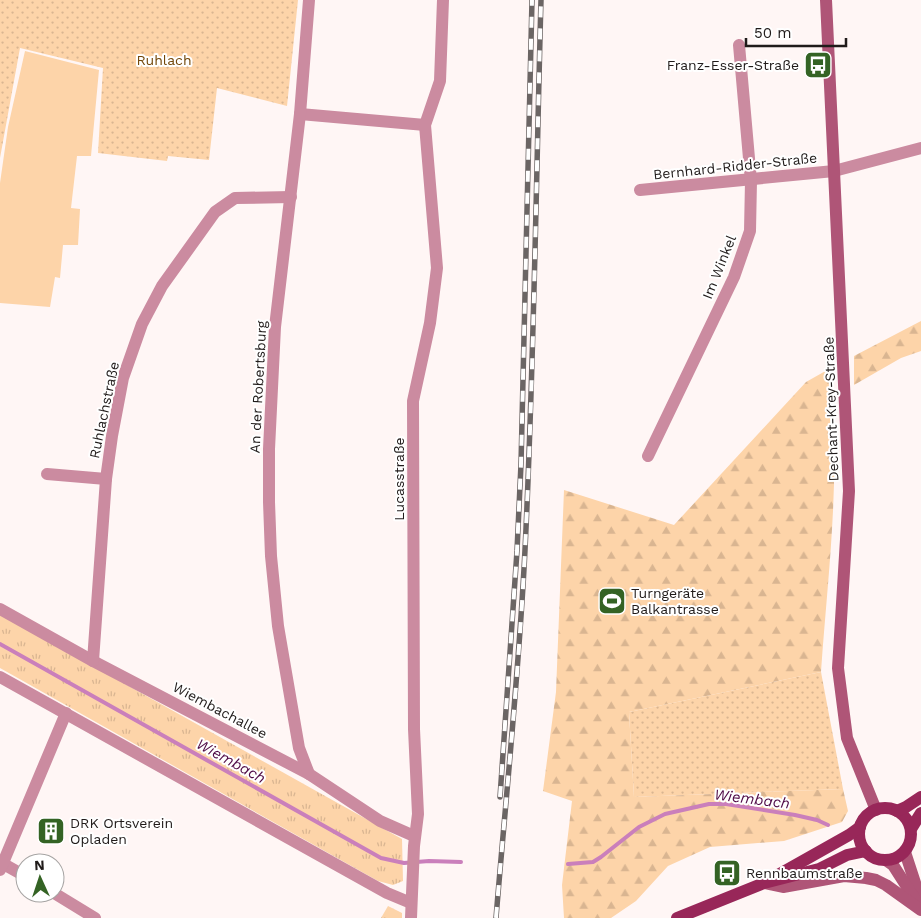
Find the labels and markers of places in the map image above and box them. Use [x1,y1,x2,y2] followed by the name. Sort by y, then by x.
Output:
[803,50,833,80] bus stop icon: Franz-Esser-Straße
[667,57,799,73] place label: Franz-Esser-Straße
[631,585,719,617] place label: Turngeräte Balkantrasse
[597,586,627,616] sports icon: Turngeräte Balkantrasse
[70,815,173,847] place label: DRK Ortsverein Opladen
[36,816,66,846] building icon: DRK Ortsverein Opladen
[712,858,742,888] bus stop icon: Rennbaumstraße
[746,865,863,881] place label: Rennbaumstraße

